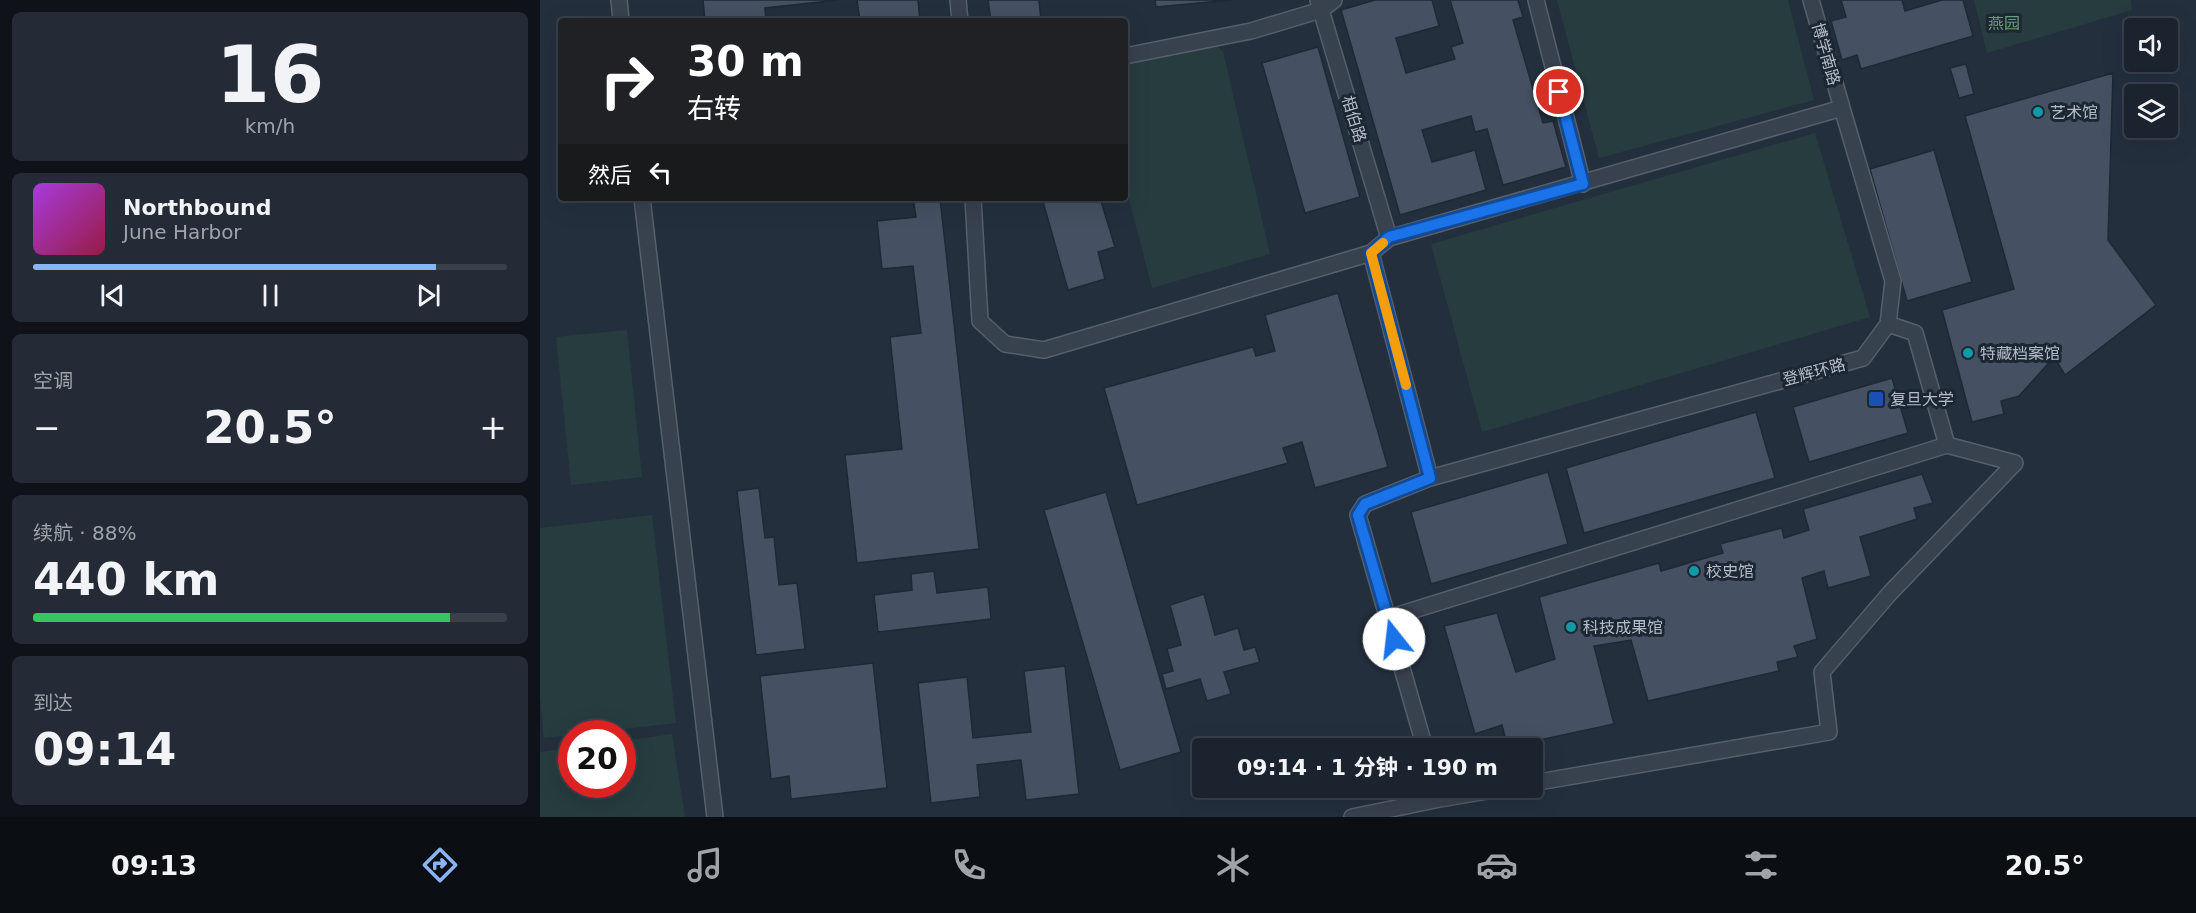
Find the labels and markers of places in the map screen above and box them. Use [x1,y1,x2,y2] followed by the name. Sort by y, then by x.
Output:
[1533,66,1584,117] pin
[2050,103,2098,122] place label: 艺术馆
[2031,105,2045,119] marker: 艺术馆
[1980,344,2060,363] place label: 特藏档案馆
[1961,346,1975,360] marker: 特藏档案馆
[1867,390,1885,408] marker: 复旦大学
[1890,390,1954,409] place label: 复旦大学
[1706,562,1754,581] place label: 校史馆
[1687,564,1701,578] marker: 校史馆
[1583,618,1663,637] place label: 科技成果馆
[1564,620,1578,634] marker: 科技成果馆

